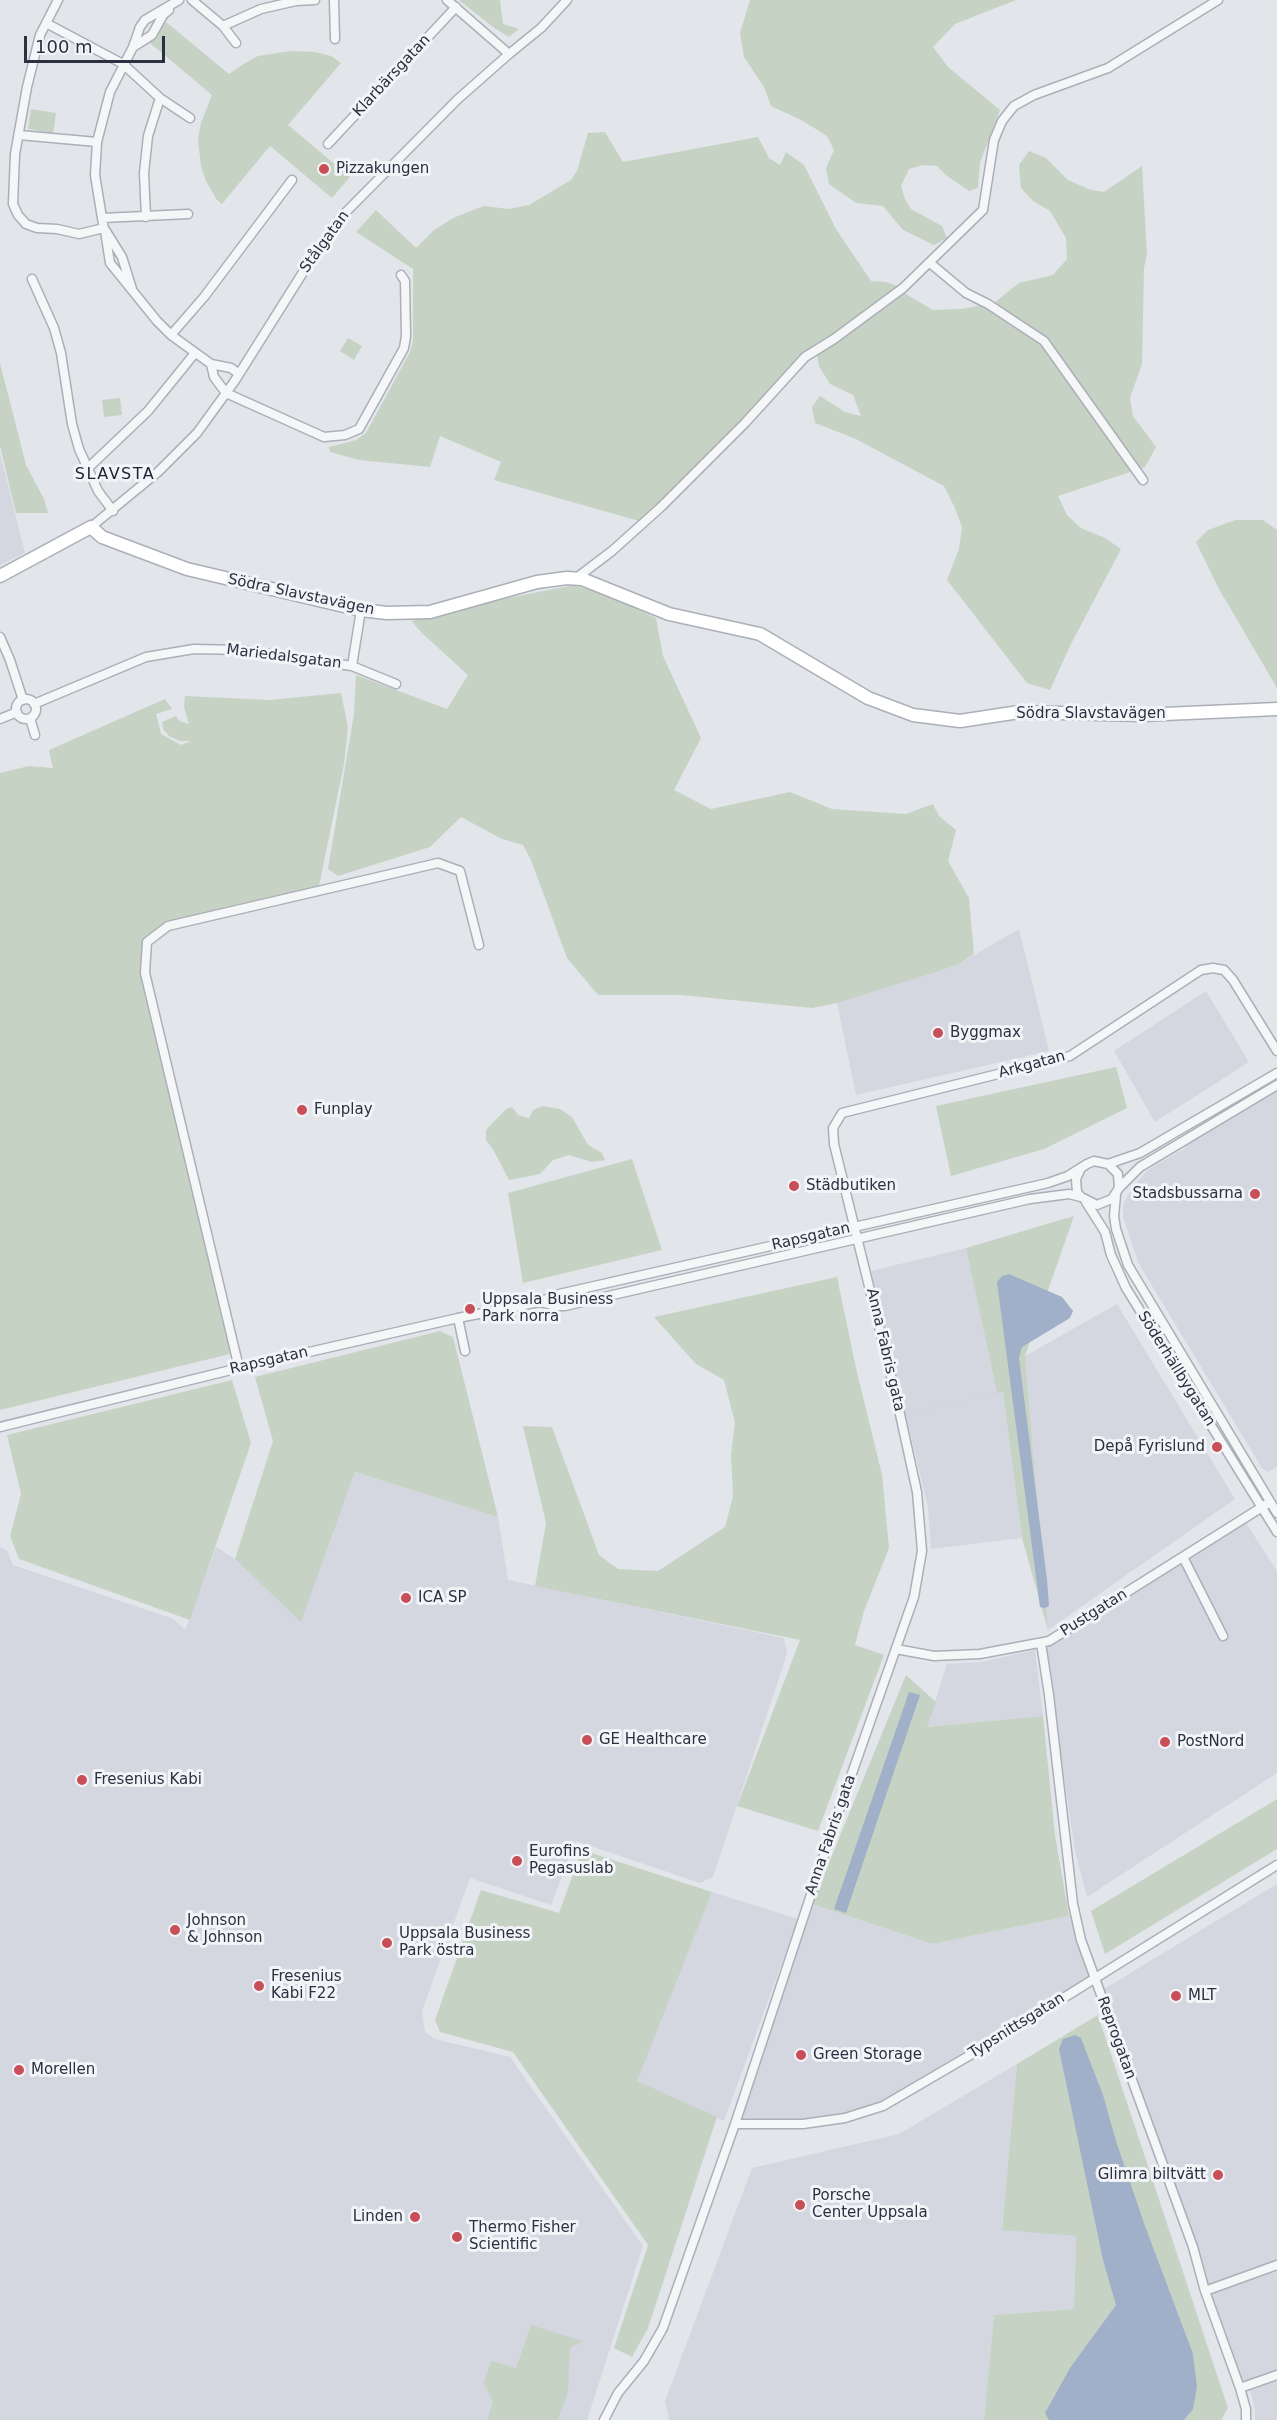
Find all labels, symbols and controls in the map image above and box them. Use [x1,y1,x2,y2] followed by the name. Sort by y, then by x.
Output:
[27,24,168,62] scale bar
[349,31,435,121] street label: Klarbärsgatan
[35,36,93,57] text: 100 m
[336,160,429,178] place label: Pizzakungen
[317,162,331,176] marker: Pizzakungen
[297,208,353,276] street label: Stålgatan
[75,465,155,485] district label: SLAVSTA
[226,571,376,619] street label: Södra Slavstavägen
[225,641,343,673] street label: Mariedalsgatan
[1016,705,1166,723] street label: Södra Slavstavägen
[950,1024,1021,1042] place label: Byggmax
[931,1026,945,1040] marker: Byggmax
[997,1047,1067,1083] street label: Arkgatan
[314,1101,373,1119] place label: Funplay
[295,1103,309,1117] marker: Funplay
[806,1177,896,1195] place label: Städbutiken
[787,1179,801,1193] marker: Städbutiken
[1133,1185,1243,1203] place label: Stadsbussarna
[1248,1187,1262,1201] marker: Stadsbussarna
[770,1219,852,1255] street label: Rapsgatan
[862,1287,908,1413] street label: Anna Fabris gata
[482,1291,613,1326] place label: Uppsala Business Park norra
[463,1302,477,1316] marker: Uppsala Business Park norra
[1133,1308,1219,1430] street label: Söderhällbygatan
[228,1343,310,1379] street label: Rapsgatan
[1094,1438,1205,1456] place label: Depå Fyrislund
[1210,1440,1224,1454] marker: Depå Fyrislund
[1057,1585,1131,1641] street label: Pustgatan
[418,1589,466,1607] place label: ICA SP
[399,1591,413,1605] marker: ICA SP
[599,1731,707,1749] place label: GE Healthcare
[580,1733,594,1747] marker: GE Healthcare
[1177,1733,1244,1751] place label: PostNord
[1158,1735,1172,1749] marker: PostNord
[94,1771,202,1789] place label: Fresenius Kabi
[75,1773,89,1787] marker: Fresenius Kabi
[802,1773,860,1897] street label: Anna Fabris gata
[529,1843,613,1878] place label: Eurofins Pegasuslab
[510,1854,524,1868] marker: Eurofins Pegasuslab
[187,1912,263,1947] place label: Johnson & Johnson
[168,1923,182,1937] marker: Johnson & Johnson
[399,1925,530,1960] place label: Uppsala Business Park östra
[380,1936,394,1950] marker: Uppsala Business Park östra
[271,1968,342,2003] place label: Fresenius Kabi F22
[252,1979,266,1993] marker: Fresenius Kabi F22
[1188,1987,1216,2005] place label: MLT
[966,1989,1068,2063] street label: Typsnittsgatan
[1169,1989,1183,2003] marker: MLT
[1093,1994,1139,2082] street label: Reprogatan
[813,2046,922,2064] place label: Green Storage
[794,2048,808,2062] marker: Green Storage
[31,2061,95,2079] place label: Morellen
[12,2063,26,2077] marker: Morellen
[1098,2166,1206,2184] place label: Glimra biltvätt
[1211,2168,1225,2182] marker: Glimra biltvätt
[812,2187,928,2222] place label: Porsche Center Uppsala
[793,2198,807,2212] marker: Porsche Center Uppsala
[353,2208,403,2226] place label: Linden
[408,2210,422,2224] marker: Linden
[469,2219,576,2254] place label: Thermo Fisher Scientific
[450,2230,464,2244] marker: Thermo Fisher Scientific

